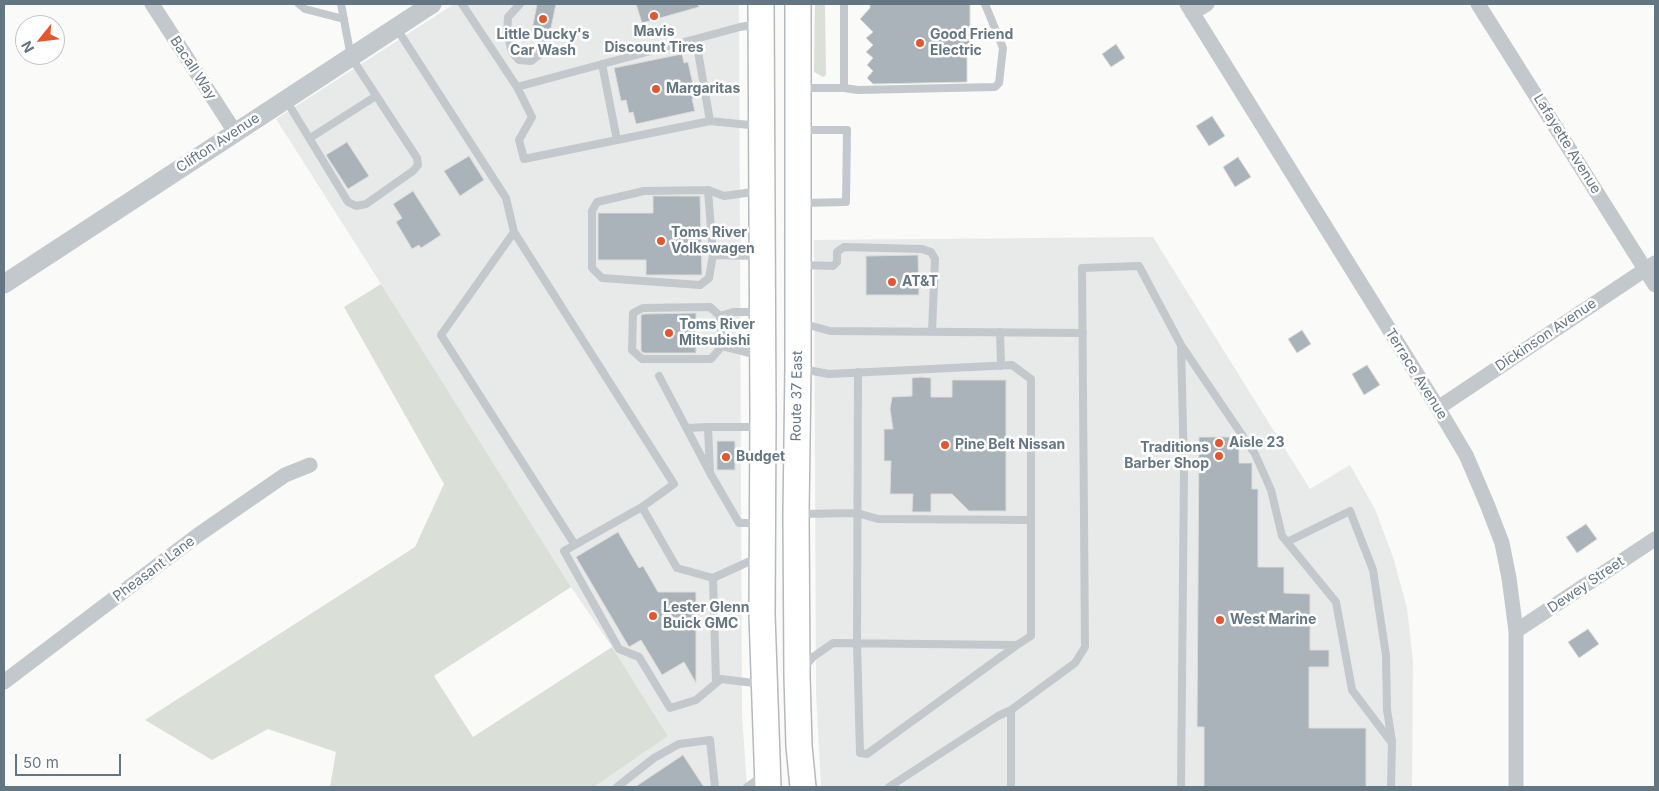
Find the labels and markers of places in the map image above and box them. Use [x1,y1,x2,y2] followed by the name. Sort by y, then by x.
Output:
[648,10,660,22] marker: Mavis Discount Tires
[537,13,549,25] marker: Little Ducky's Car Wash
[604,24,704,56] place label: Mavis Discount Tires
[496,27,590,59] place label: Little Ducky's Car Wash
[930,27,1013,59] place label: Good Friend Electric
[914,37,926,49] marker: Good Friend Electric
[666,81,740,97] place label: Margaritas
[650,83,662,95] marker: Margaritas
[671,225,755,258] place label: Toms River Volkswagen
[655,235,667,247] marker: Toms River Volkswagen
[902,274,938,290] place label: AT&T
[886,276,898,288] marker: AT&T
[679,317,755,350] place label: Toms River Mitsubishi
[663,327,675,339] marker: Toms River Mitsubishi
[1229,435,1284,451] place label: Aisle 23
[955,437,1065,453] place label: Pine Belt Nissan
[1213,437,1225,449] marker: Aisle 23
[939,439,951,451] marker: Pine Belt Nissan
[1124,440,1209,472] place label: Traditions Barber Shop
[736,449,785,465] place label: Budget
[1213,450,1225,462] marker: Traditions Barber Shop
[720,451,732,463] marker: Budget
[663,600,750,632] place label: Lester Glenn Buick GMC
[647,610,659,622] marker: Lester Glenn Buick GMC
[1230,612,1316,628] place label: West Marine
[1214,614,1226,626] marker: West Marine

